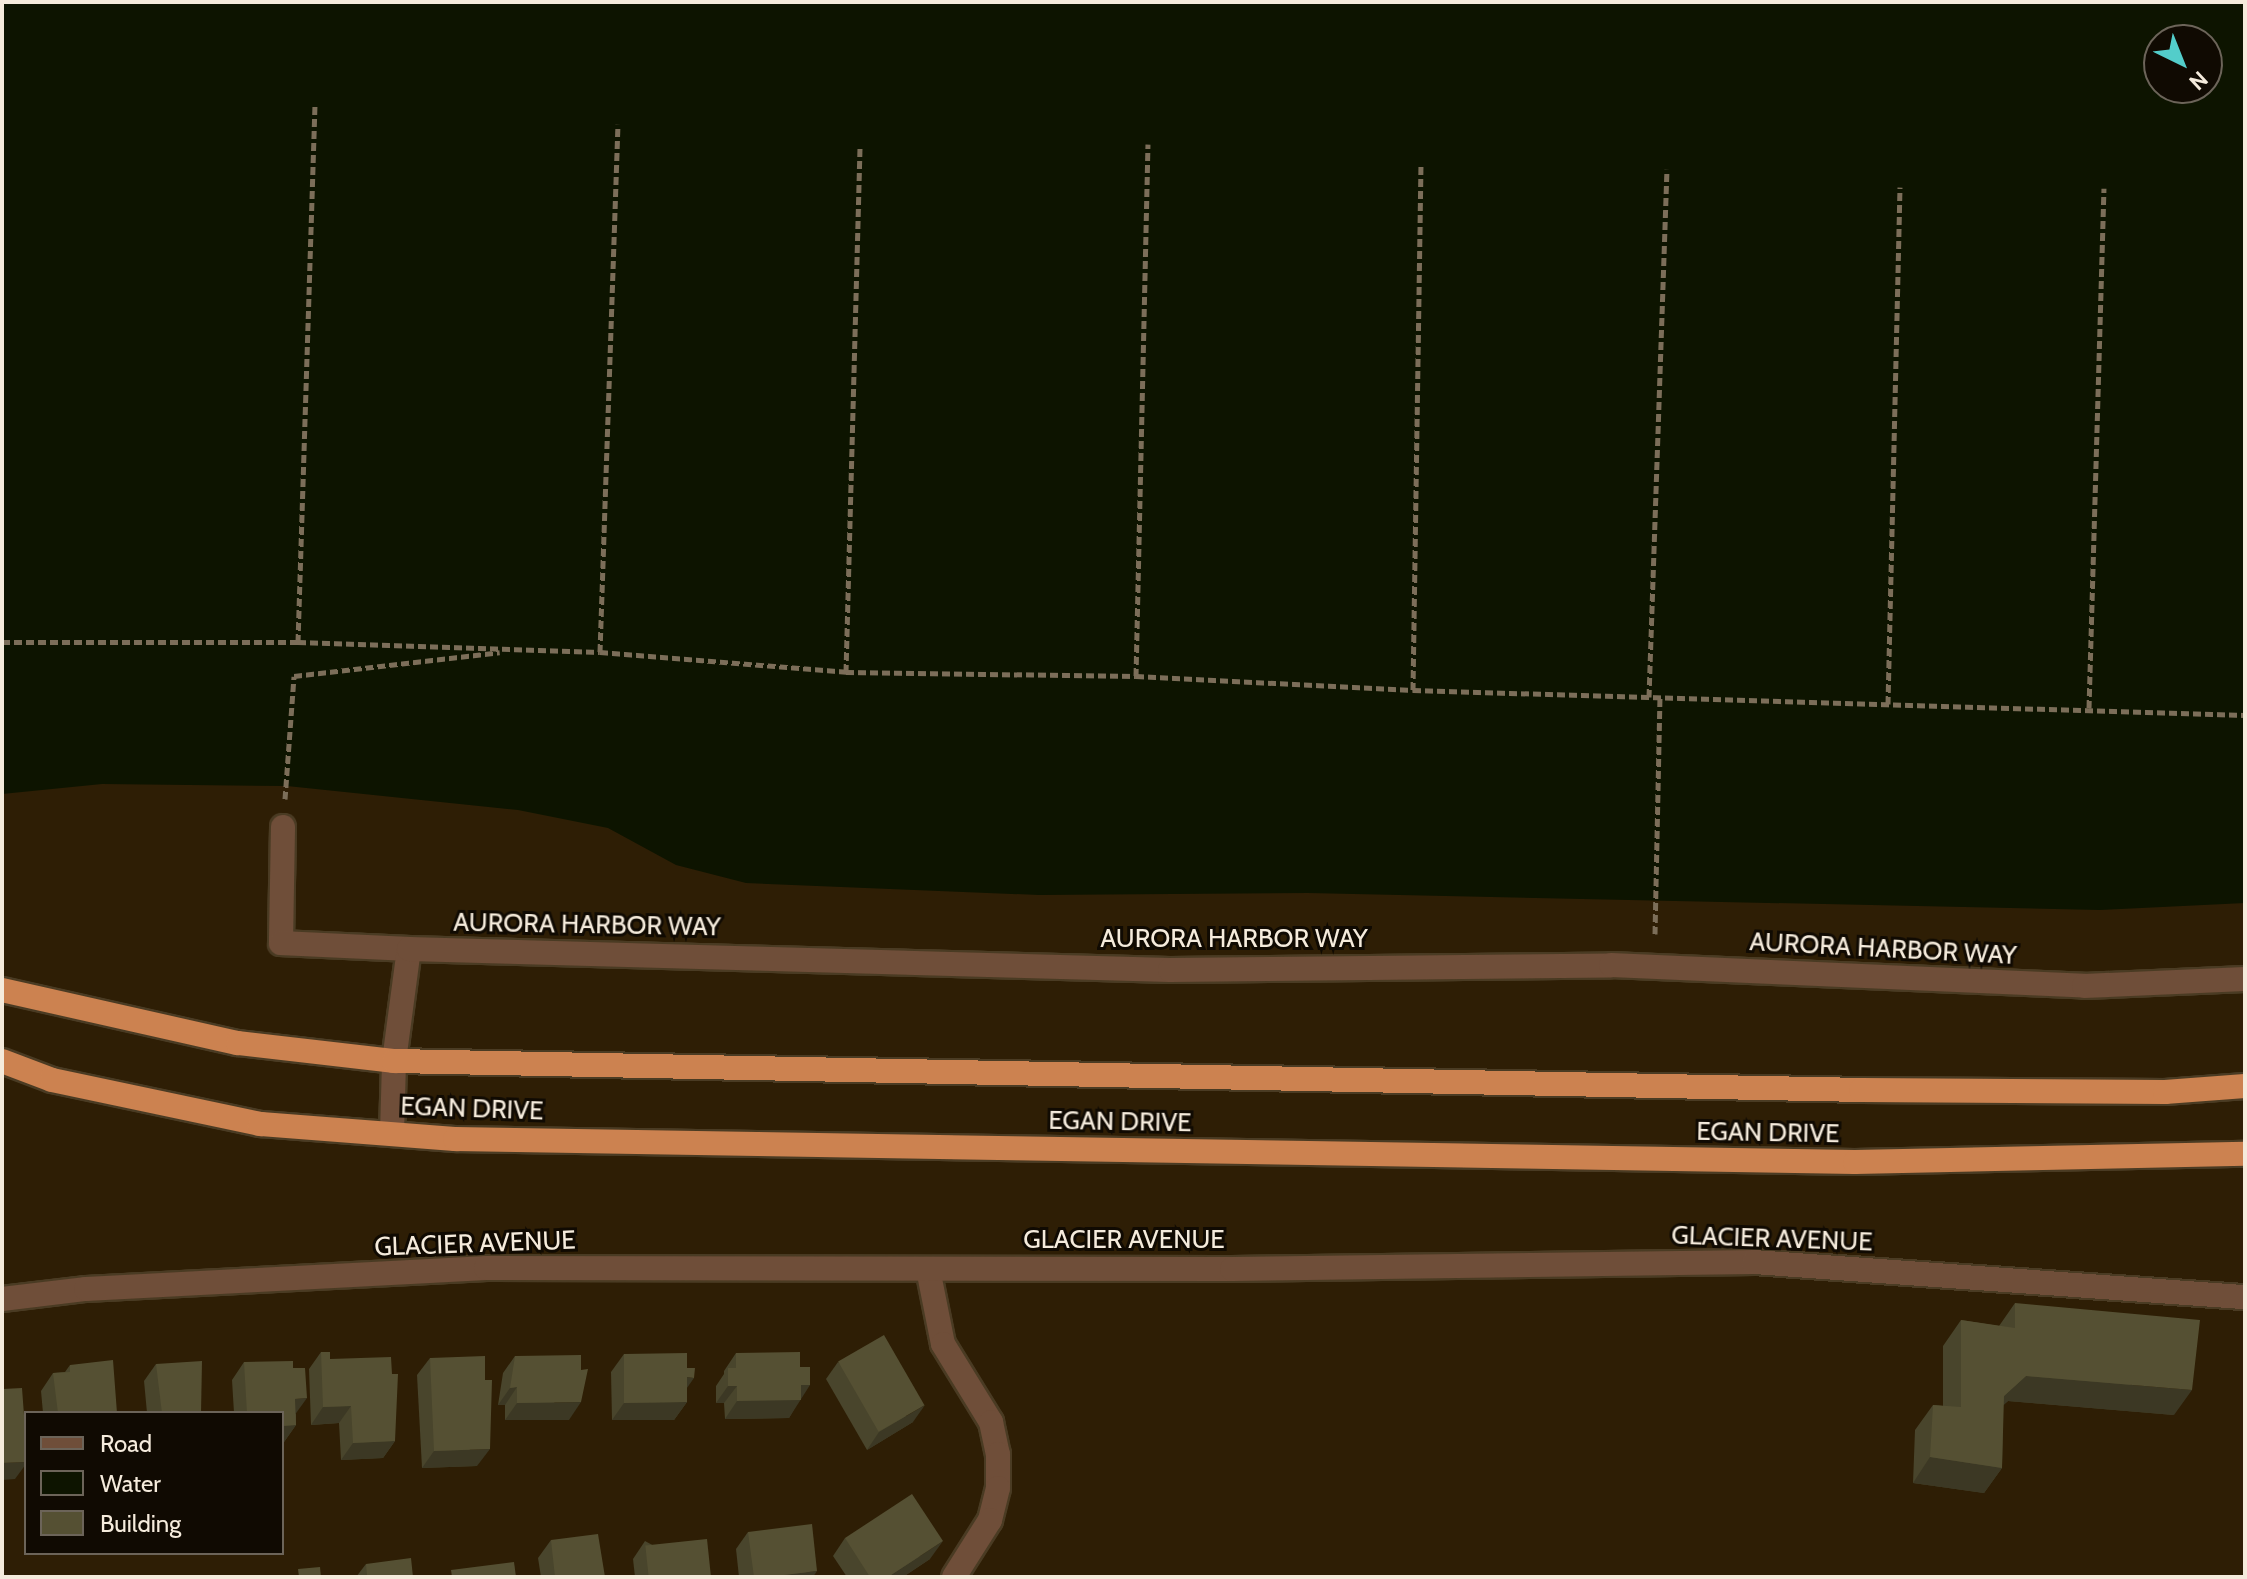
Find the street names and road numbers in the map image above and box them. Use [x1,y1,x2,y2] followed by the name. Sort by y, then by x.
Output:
[453,907,721,943] street label: AURORA HARBOR WAY
[1100,923,1368,955] street label: AURORA HARBOR WAY
[1749,926,2017,972] street label: AURORA HARBOR WAY
[400,1091,544,1127] street label: EGAN DRIVE
[1048,1105,1192,1139] street label: EGAN DRIVE
[1696,1116,1840,1150] street label: EGAN DRIVE
[1671,1220,1873,1258] street label: GLACIER AVENUE
[1023,1224,1225,1256] street label: GLACIER AVENUE
[374,1225,576,1263] street label: GLACIER AVENUE

